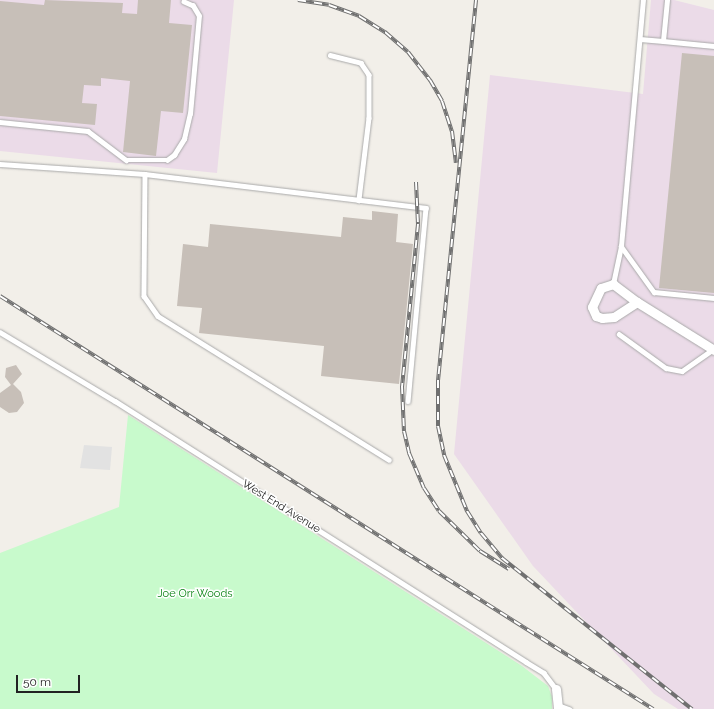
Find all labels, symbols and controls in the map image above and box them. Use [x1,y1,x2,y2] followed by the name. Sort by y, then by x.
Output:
[239,477,323,537] street label: West End Avenue
[157,587,233,601] park label: Joe Orr Woods
[18,667,82,693] scale bar
[23,675,51,689] text: 50 m

